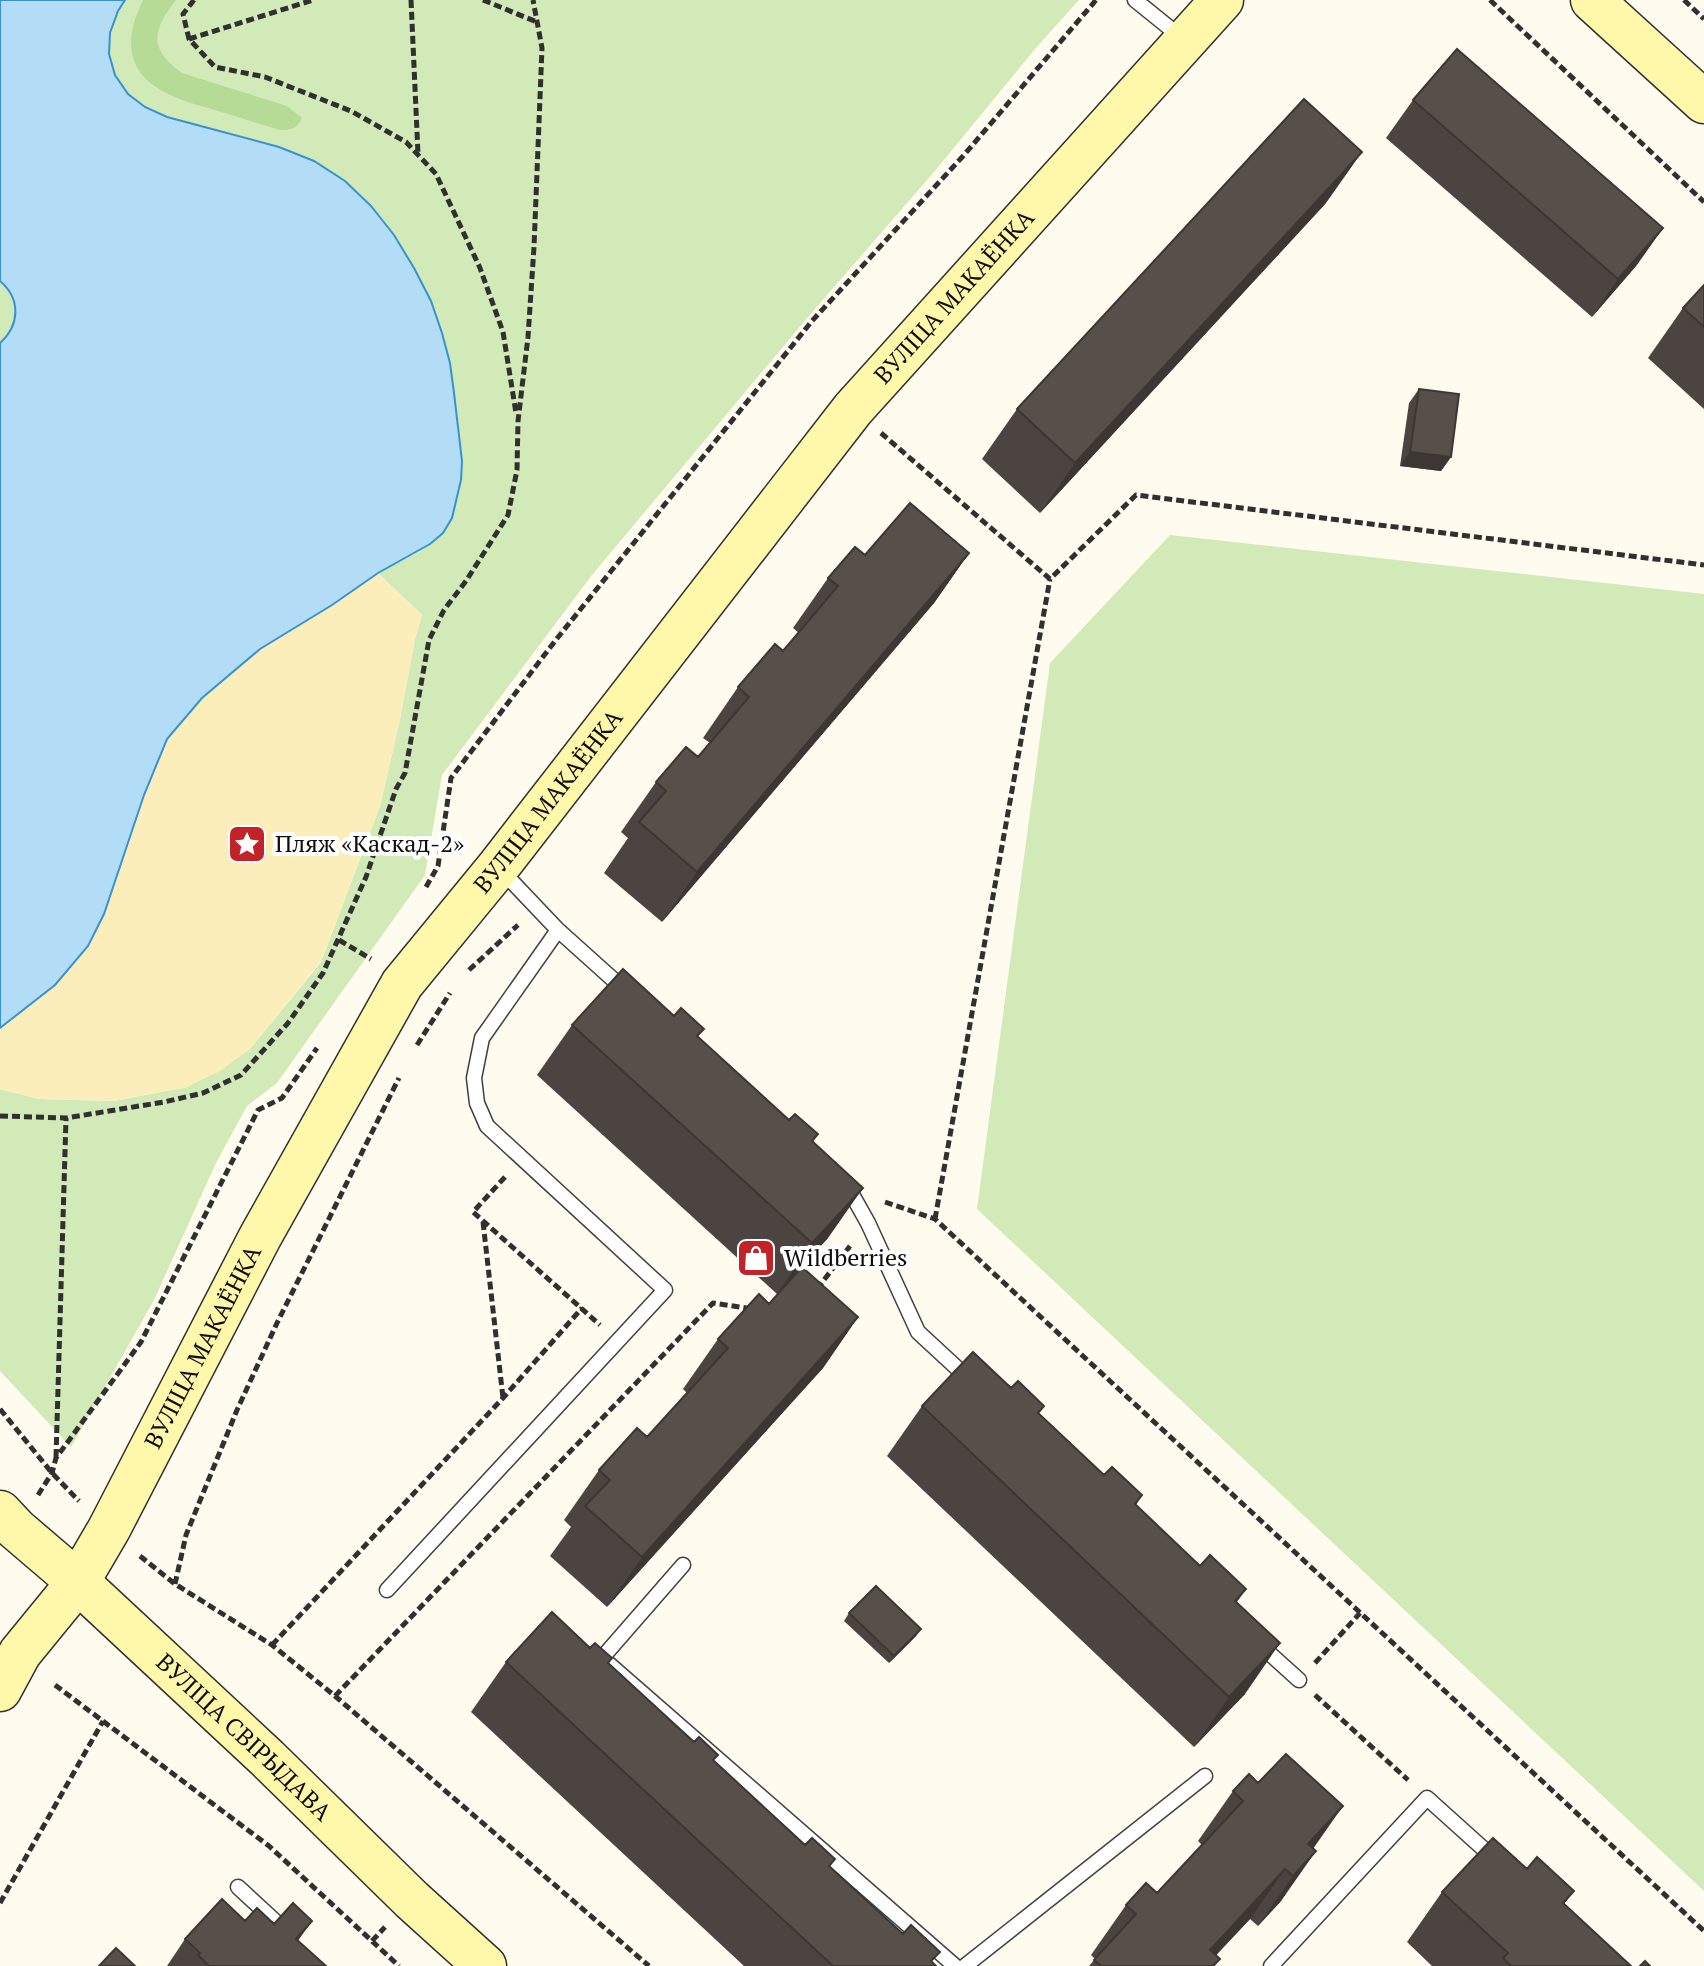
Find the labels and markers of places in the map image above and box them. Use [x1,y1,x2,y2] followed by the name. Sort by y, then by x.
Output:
[226,823,268,865] place icon: Пляж «Каскад-2»
[275,827,464,859] place label: Пляж «Каскад-2»
[735,1237,777,1279] shop icon: Wildberries
[784,1241,907,1273] place label: Wildberries

